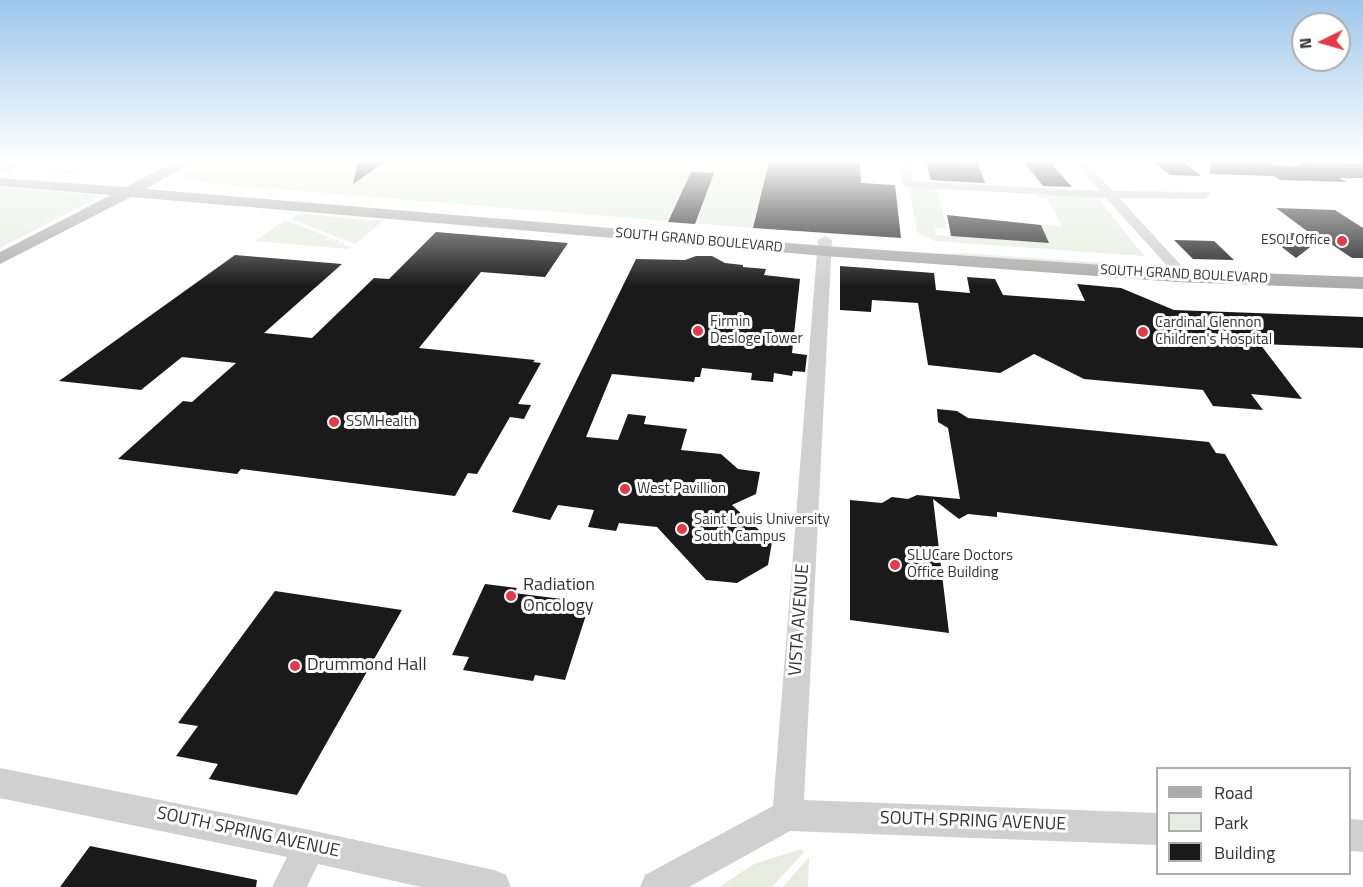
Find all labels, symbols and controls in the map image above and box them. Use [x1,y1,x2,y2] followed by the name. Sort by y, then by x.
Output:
[1291,12,1351,72] north arrow
[1293,37,1317,50] text: N
[615,225,783,257] street label: SOUTH GRAND BOULEVARD
[1261,233,1330,249] place label: ESOL Office
[1335,234,1349,248] marker: ESOL Office
[1100,262,1268,288] street label: SOUTH GRAND BOULEVARD
[710,313,803,348] place label: Firmin Desloge Tower
[1155,314,1272,349] place label: Cardinal Glennon Children's Hospital
[691,324,705,338] marker: Firmin Desloge Tower
[1136,325,1150,339] marker: Cardinal Glennon Children's Hospital
[346,413,417,431] place label: SSMHealth
[327,415,341,429] marker: SSMHealth
[637,480,726,498] place label: West Pavillion
[618,482,632,496] marker: West Pavillion
[694,511,830,546] place label: Saint Louis University South Campus
[675,522,689,536] marker: Saint Louis University South Campus
[907,547,1013,582] place label: SLUCare Doctors Office Building
[888,558,902,572] marker: SLUCare Doctors Office Building
[785,563,815,677] street label: VISTA AVENUE
[523,575,595,618] place label: Radiation Oncology
[504,589,518,603] marker: Radiation Oncology
[307,655,427,677] place label: Drummond Hall
[288,659,302,673] marker: Drummond Hall
[1156,767,1351,875] legend
[1214,779,1253,806] text: Road
[155,803,341,863] street label: SOUTH SPRING AVENUE
[880,808,1066,836] street label: SOUTH SPRING AVENUE
[1214,809,1248,836] text: Park
[1214,839,1275,866] text: Building

